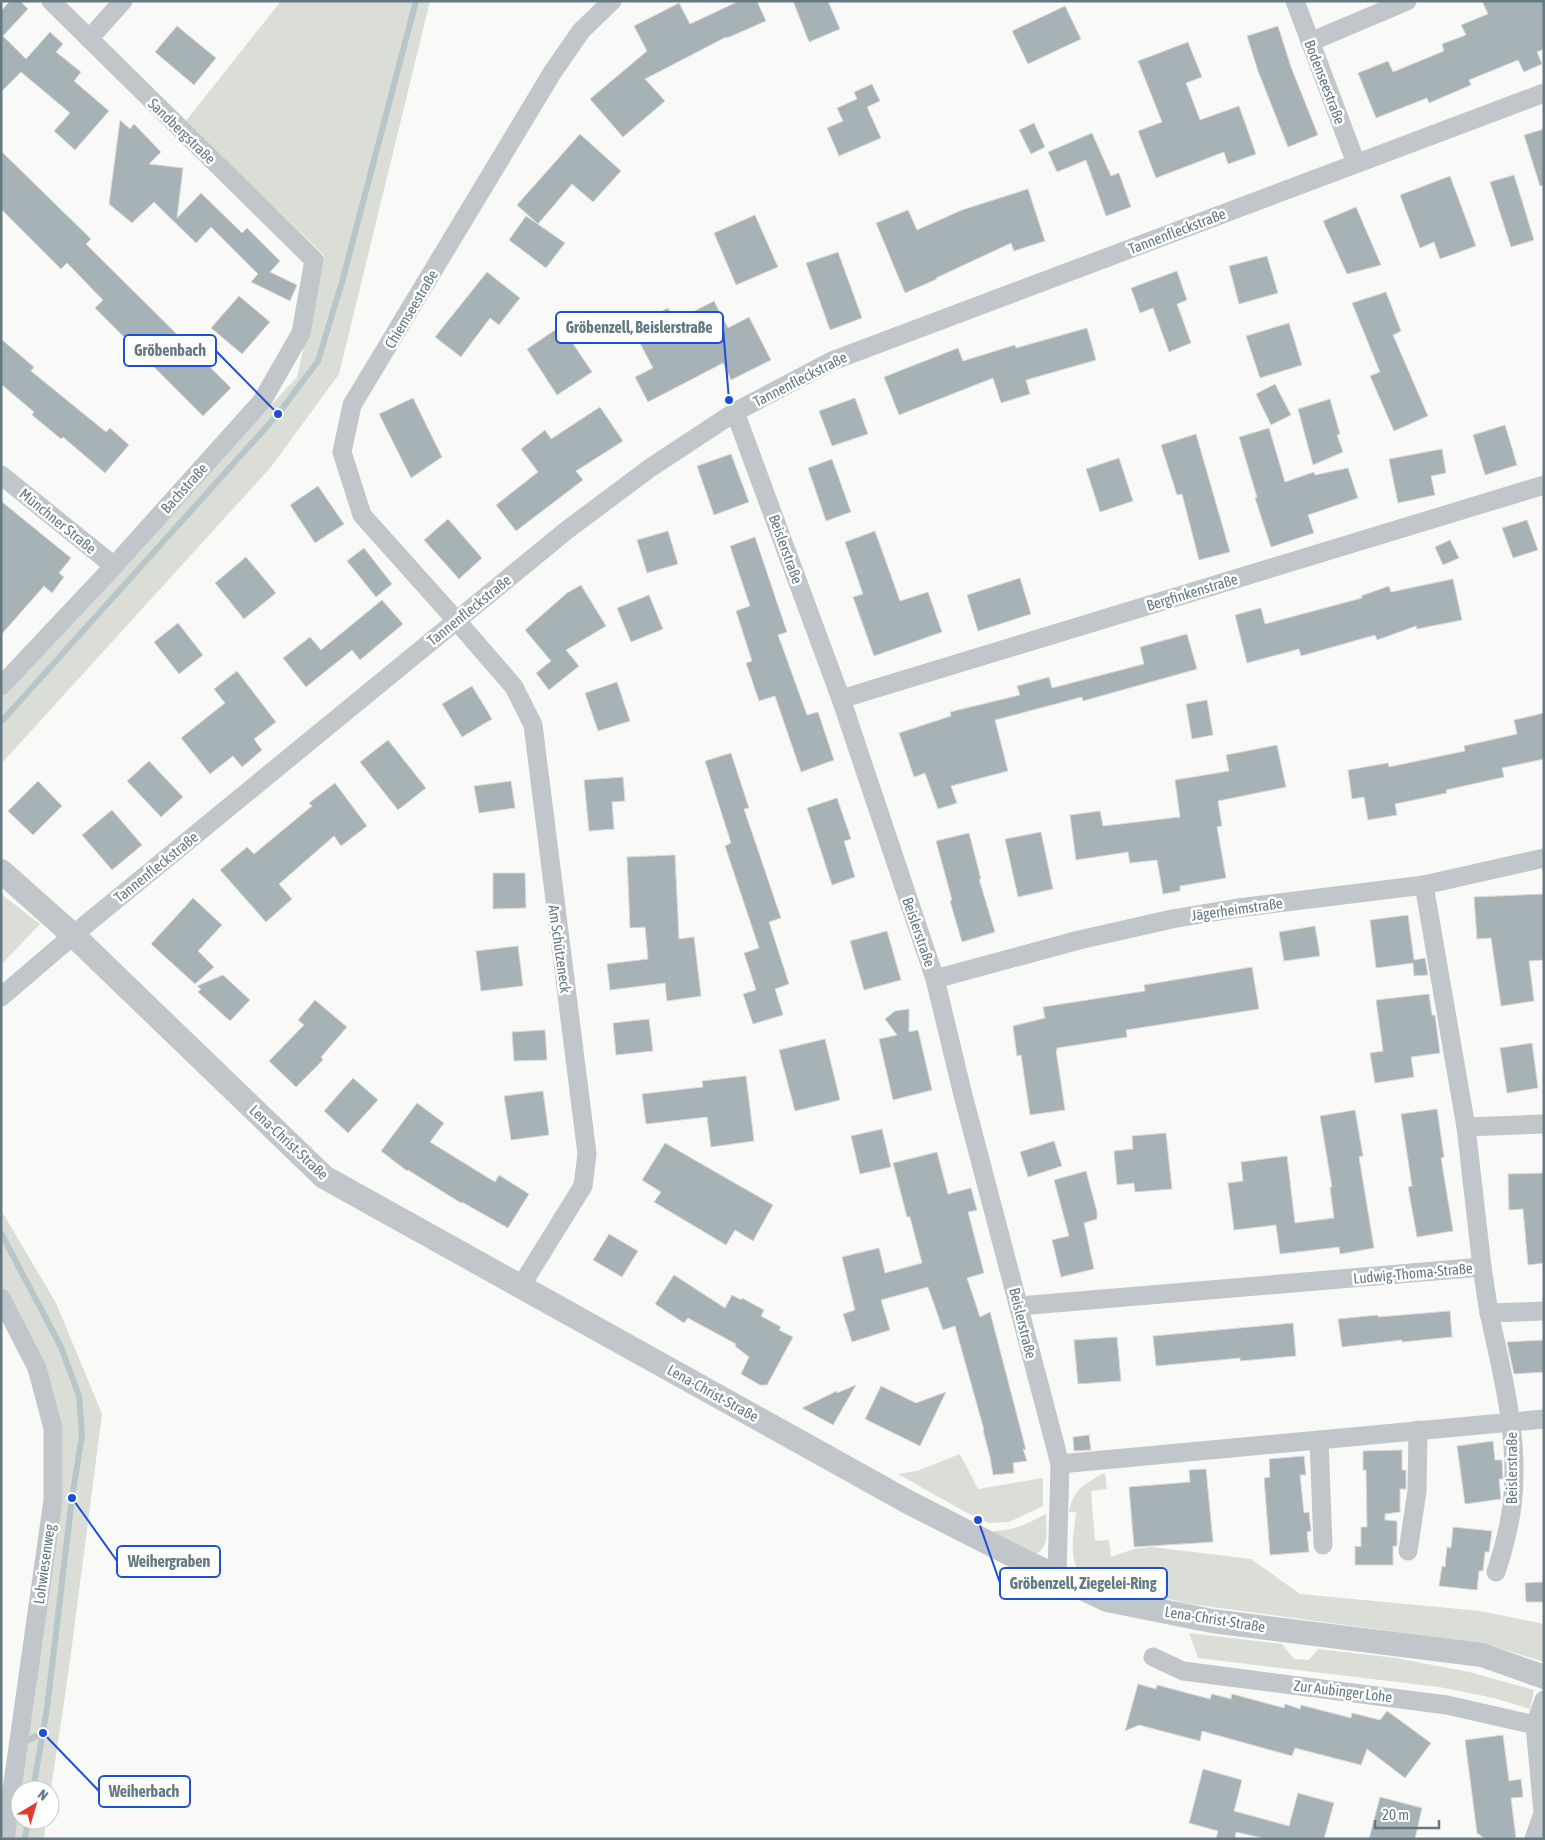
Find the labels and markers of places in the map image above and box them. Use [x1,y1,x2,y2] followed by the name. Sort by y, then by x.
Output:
[556,312,723,343] callout: Gröbenzell, Beislerstraße
[124,335,216,366] callout: Gröbenbach
[117,1546,220,1577] callout: Weihergraben
[1000,1568,1167,1599] callout: Gröbenzell, Ziegelei-Ring
[99,1776,190,1807] callout: Weiherbach

